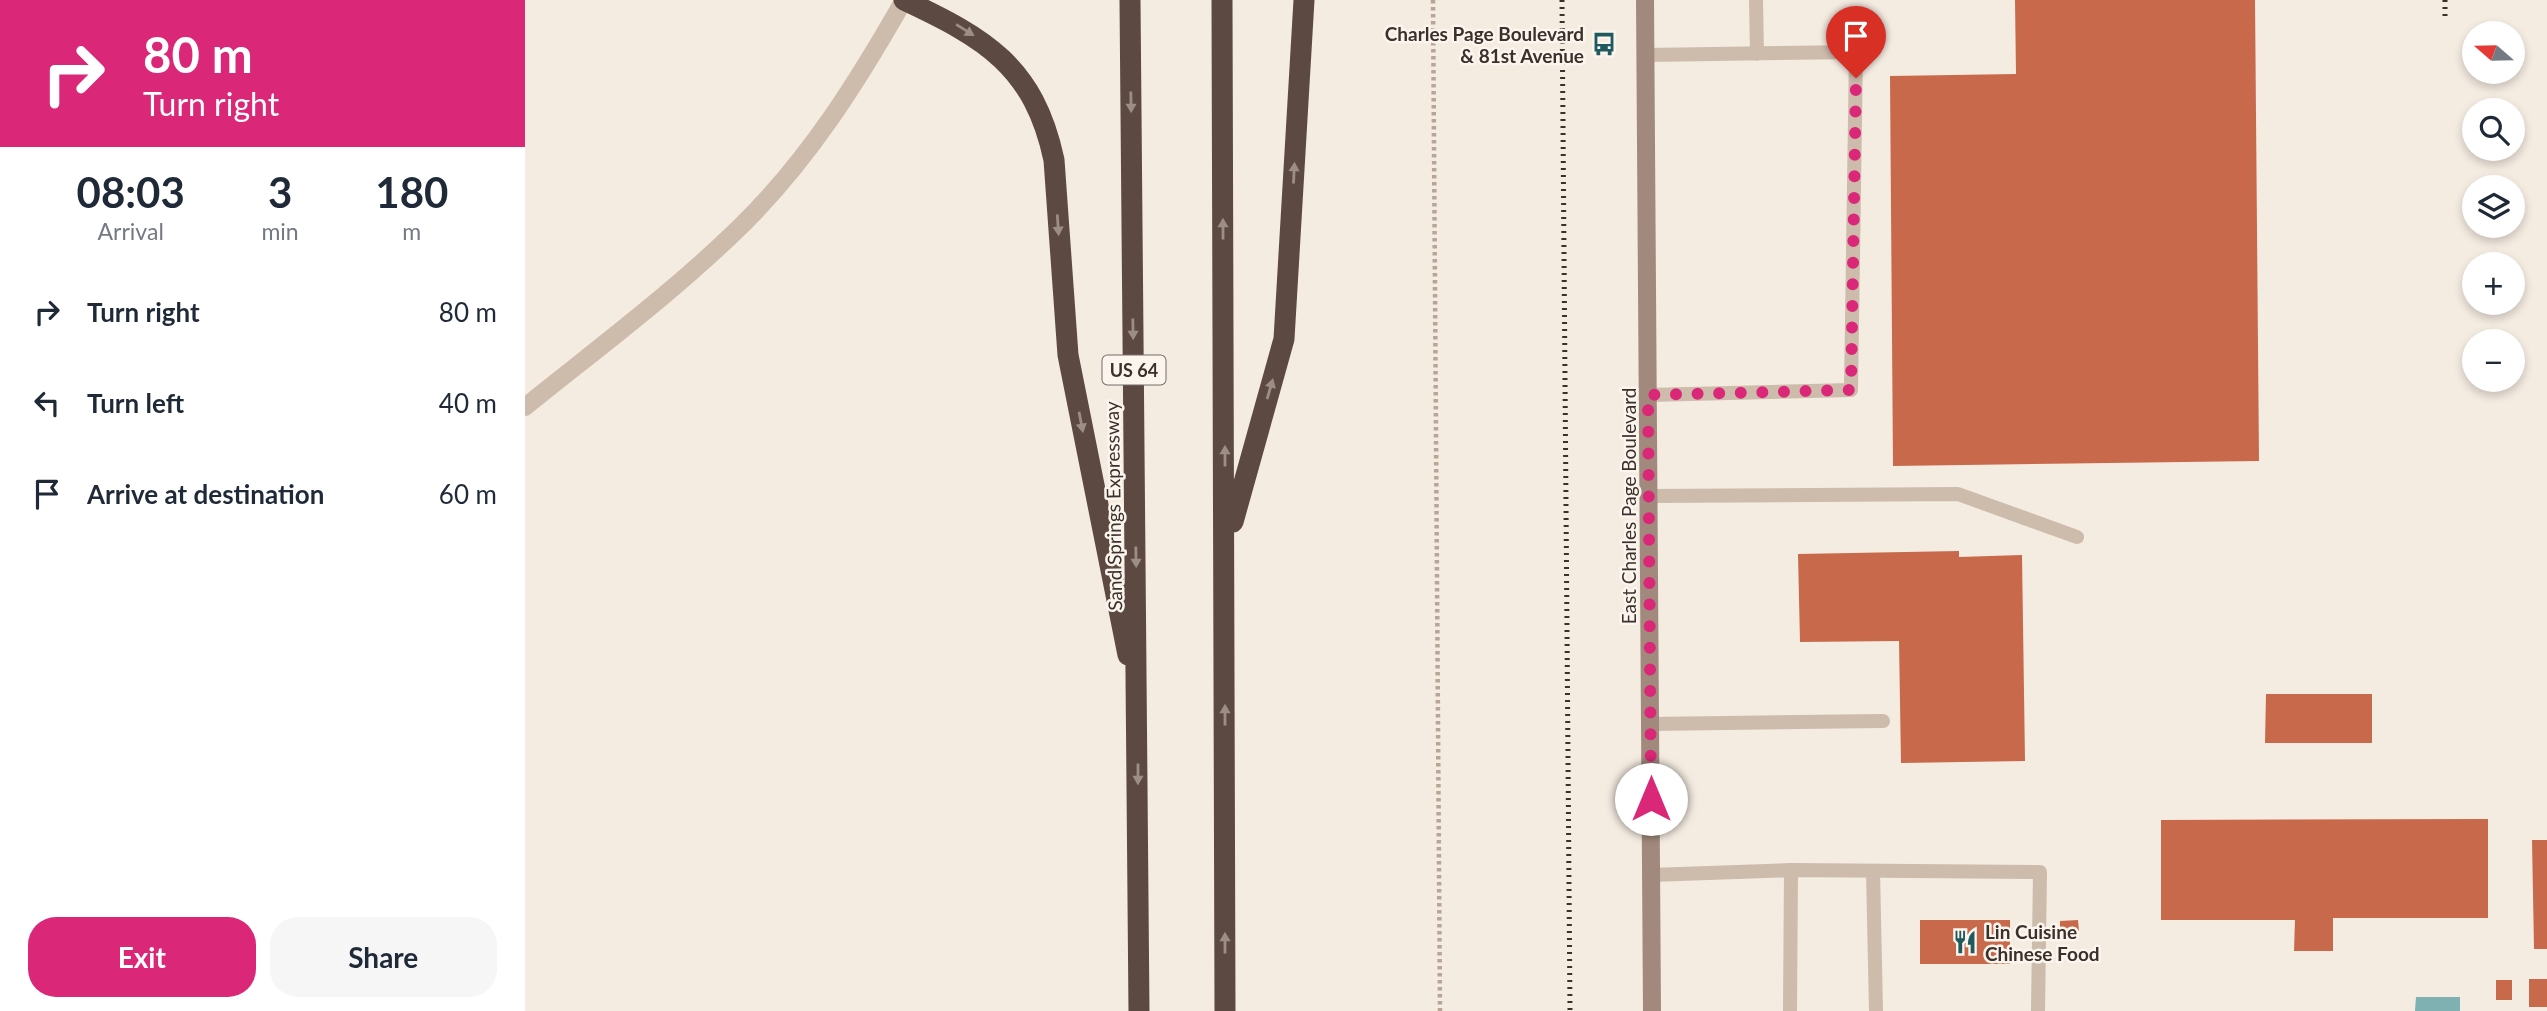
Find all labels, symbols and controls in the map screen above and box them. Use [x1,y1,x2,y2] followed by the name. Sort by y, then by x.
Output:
[1826,6,1886,78] pin
[1837,17,1875,55] icon: arrive
[2462,21,2525,84] north arrow
[2462,21,2525,392] map controls
[1385,22,1584,67] place label: Charles Page Boulevard & 81st Avenue
[956,24,975,37] one-way arrow
[143,25,253,83] text: 80 m
[28,28,119,119] icon: right
[1590,30,1618,58] bus stop icon: Charles Page Boulevard & 81st Avenue
[143,84,279,123] text: Turn right
[1125,91,1137,113] one-way arrow
[2462,98,2525,161] button: search
[1288,161,1299,183] one-way arrow
[77,167,185,217] text: 08:03
[268,167,292,217] text: 3
[375,167,448,217] text: 180
[2462,175,2525,238] button: layers
[1053,214,1064,236] one-way arrow
[98,217,164,245] text: Arrival
[261,217,299,245] text: min
[402,217,421,245] text: m
[1217,218,1229,240] one-way arrow
[2462,252,2525,315] button: +
[28,293,66,331] icon: right
[87,296,200,328] text: Turn right
[439,296,497,328] text: 80 m
[1128,318,1139,340] one-way arrow
[2462,329,2525,392] button: −
[1103,356,1165,384] road number: US 64
[1265,378,1275,399] one-way arrow
[28,384,66,422] icon: left
[87,387,184,419] text: Turn left
[439,387,497,419] text: 40 m
[1617,388,1640,624] street label: East Charles Page Boulevard
[1100,401,1126,611] street label: Sand Springs Expressway
[1076,411,1087,433] one-way arrow
[1219,445,1230,467] one-way arrow
[28,475,66,513] icon: arrive
[87,478,324,510] text: Arrive at destination
[439,478,497,510] text: 60 m
[1130,546,1142,568] one-way arrow
[1219,704,1231,726] one-way arrow
[1614,762,1688,836] position arrow
[1132,763,1144,785] one-way arrow
[28,917,256,997] button: Exit
[270,917,497,997] button: Share
[1985,920,2100,965] place label: Lin Cuisine Chinese Food
[1951,928,1979,956] restaurant icon: Lin Cuisine Chinese Food
[1219,932,1231,954] one-way arrow

